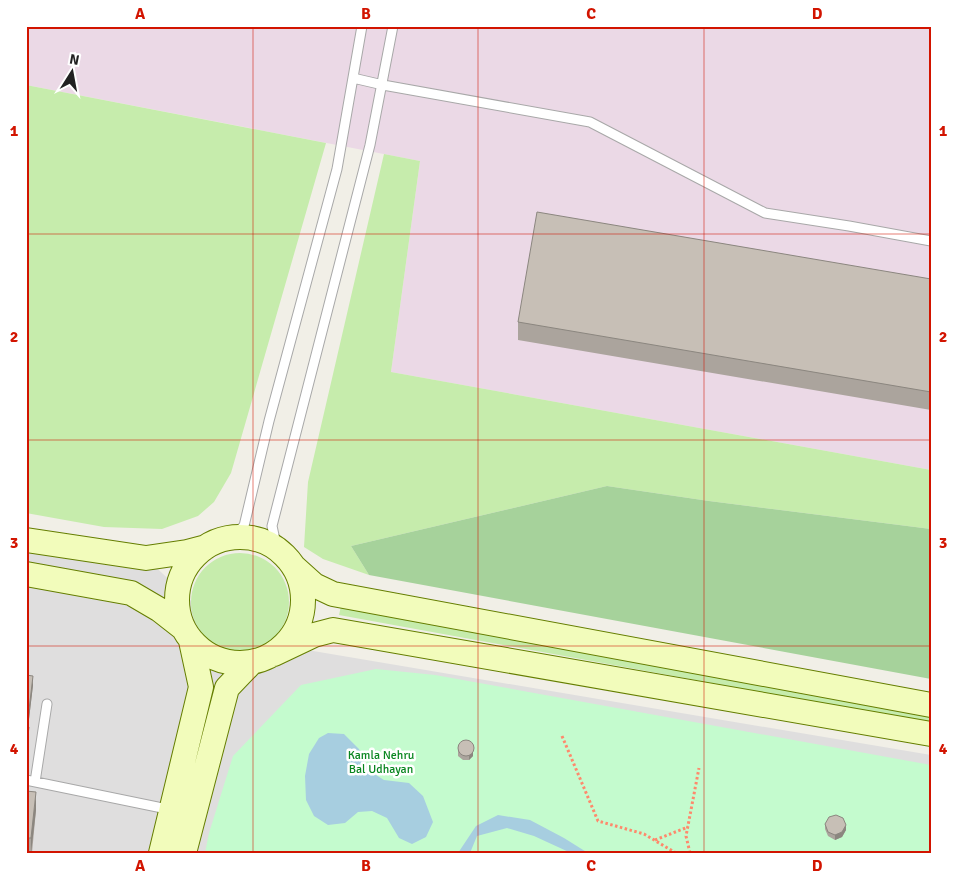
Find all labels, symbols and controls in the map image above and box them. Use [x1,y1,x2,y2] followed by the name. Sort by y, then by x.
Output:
[135,4,146,24] text: A
[361,4,371,24] text: B
[586,4,596,24] text: C
[812,4,823,24] text: D
[48,48,98,98] north arrow
[68,50,81,69] text: N
[10,121,19,141] text: 1
[939,121,948,141] text: 1
[10,327,18,347] text: 2
[939,327,947,347] text: 2
[10,533,18,553] text: 3
[939,533,947,553] text: 3
[10,739,19,759] text: 4
[939,739,948,759] text: 4
[348,748,414,777] park label: Kamla Nehru Bal Udhayan
[135,856,146,876] text: A
[361,856,371,876] text: B
[586,856,596,876] text: C
[812,856,823,876] text: D

